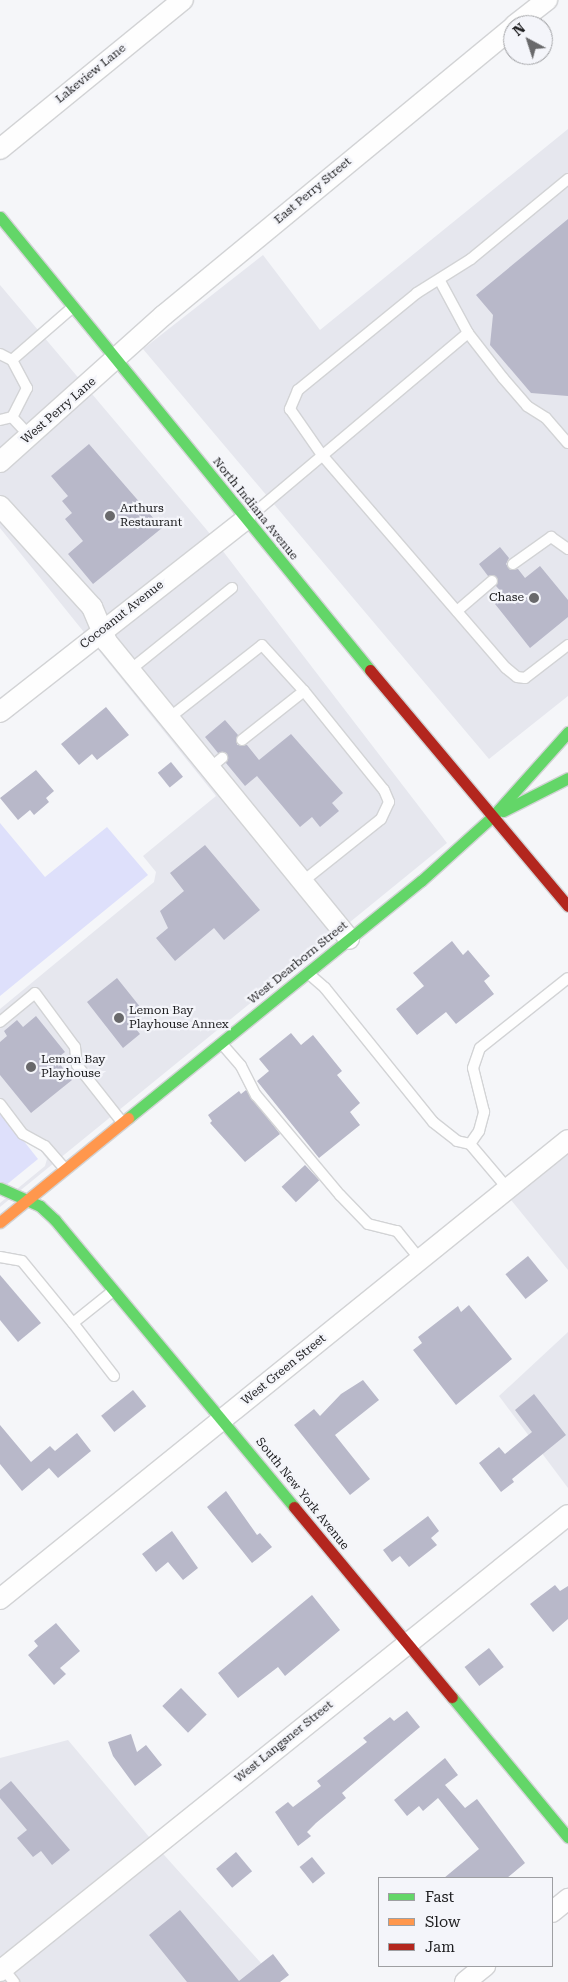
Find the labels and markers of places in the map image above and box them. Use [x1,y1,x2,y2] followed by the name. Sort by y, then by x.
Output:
[120,502,182,530] place label: Arthurs Restaurant
[104,510,116,522] marker: Arthurs Restaurant
[489,591,524,605] place label: Chase
[528,592,540,604] marker: Chase
[129,1004,229,1032] place label: Lemon Bay Playhouse Annex
[113,1012,125,1024] marker: Lemon Bay Playhouse Annex
[41,1053,105,1081] place label: Lemon Bay Playhouse
[25,1061,37,1073] marker: Lemon Bay Playhouse

